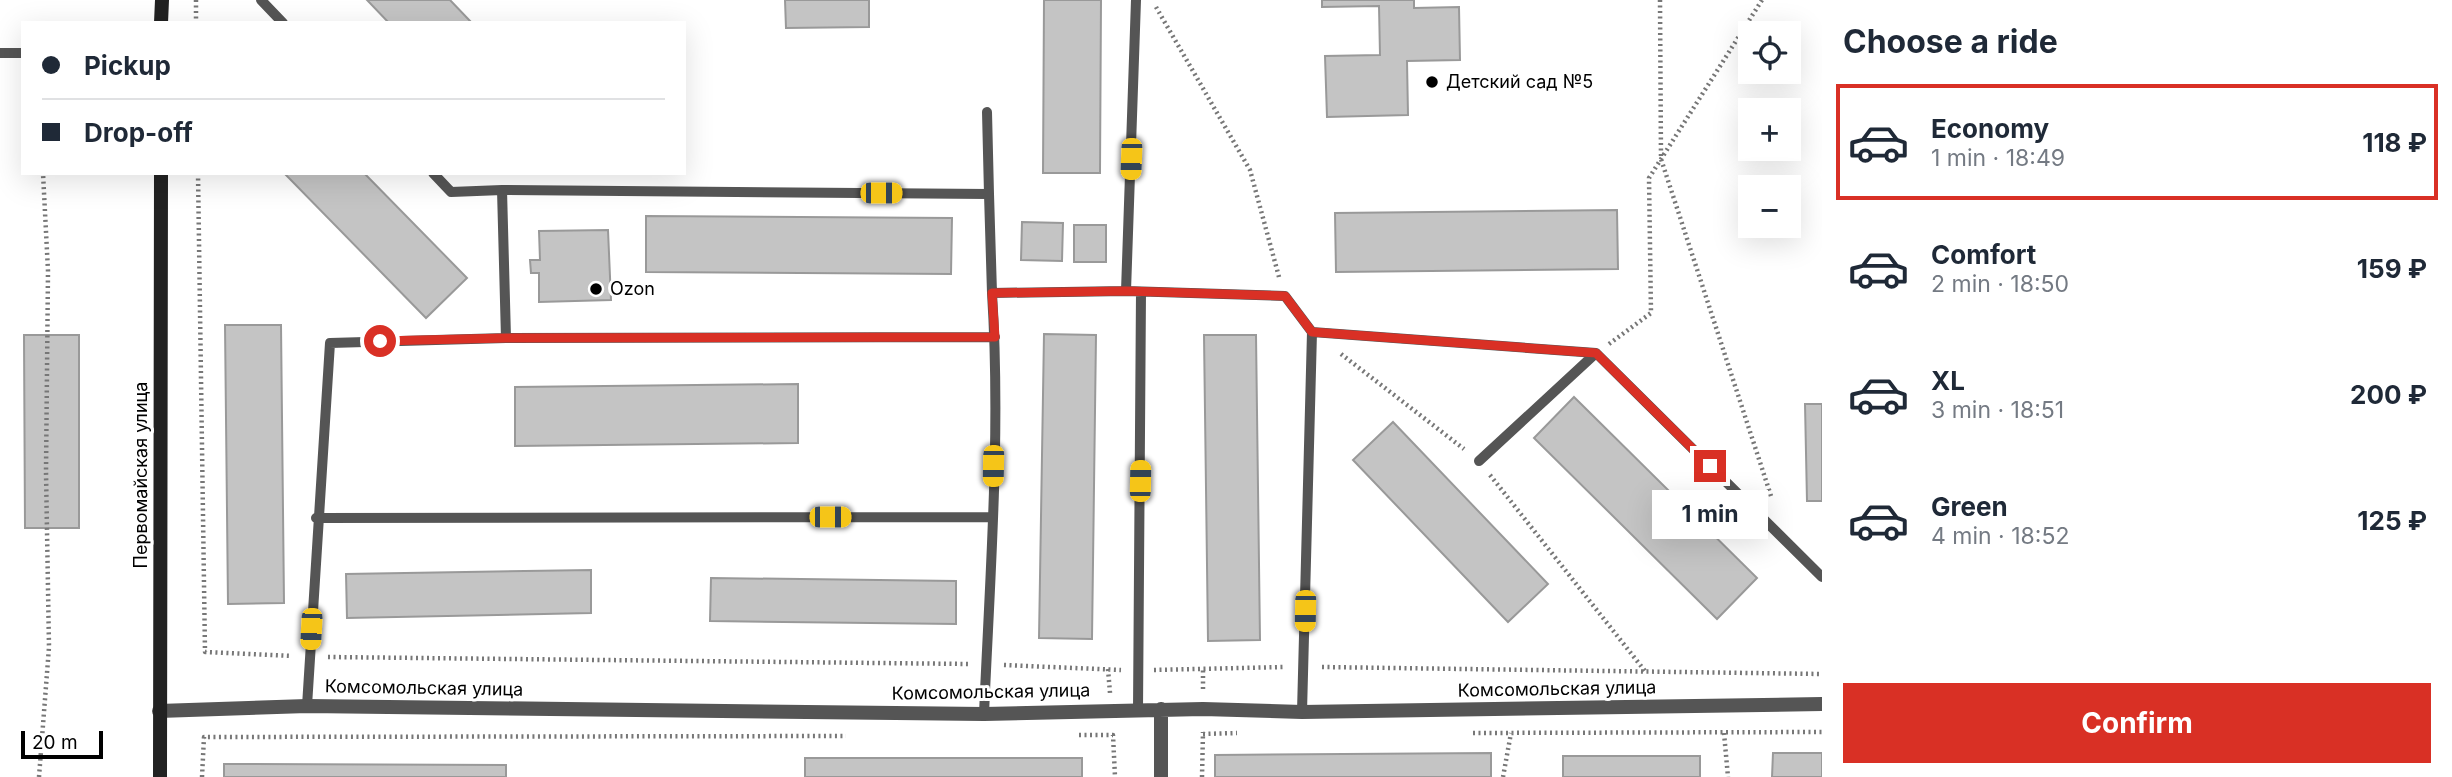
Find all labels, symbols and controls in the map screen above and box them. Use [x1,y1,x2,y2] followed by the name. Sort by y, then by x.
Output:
[1738,21,1801,238] map controls
[1738,21,1801,84] button: locate
[1843,22,2058,61] text: Choose a ride
[84,50,171,81] text: Pickup
[1446,71,1593,92] place label: Детский сад №5
[1424,74,1440,90] marker: Детский сад №5
[1738,98,1801,161] button: +
[1847,111,1910,174] icon: car
[1931,113,2049,144] text: Economy
[84,117,193,148] text: Drop-off
[2362,127,2427,158] text: 118 ₽
[1120,138,1143,180] car
[1931,144,2065,172] text: 1 min · 18:49
[1738,175,1801,238] button: −
[861,183,903,204] car
[1847,237,1910,300] icon: car
[1931,239,2036,270] text: Comfort
[2357,253,2427,284] text: 159 ₽
[1931,270,2069,298] text: 2 min · 18:50
[610,278,655,299] place label: Ozon
[588,281,604,297] marker: Ozon
[364,325,396,357] route start
[1847,363,1910,426] icon: car
[1931,365,1965,396] text: XL
[2350,379,2427,410] text: 200 ₽
[130,382,151,568] street label: Первомайская улица
[1931,396,2064,424] text: 3 min · 18:51
[983,445,1004,487] car
[1694,450,1726,482] route end
[1130,460,1151,502] car
[1847,489,1910,552] icon: car
[1652,490,1768,540] callout: 1 min
[1931,491,2008,522] text: Green
[1682,500,1738,528] text: 1 min
[2357,505,2427,536] text: 125 ₽
[810,507,852,528] car
[1931,522,2069,550] text: 4 min · 18:52
[1295,590,1316,632] car
[300,607,323,651] car
[325,675,523,700] street label: Комсомольская улица
[1458,676,1656,701] street label: Комсомольская улица
[892,679,1090,704] street label: Комсомольская улица
[1843,683,2431,763] button: Confirm
[21,728,103,760] scale bar
[32,731,78,754] text: 20 m

